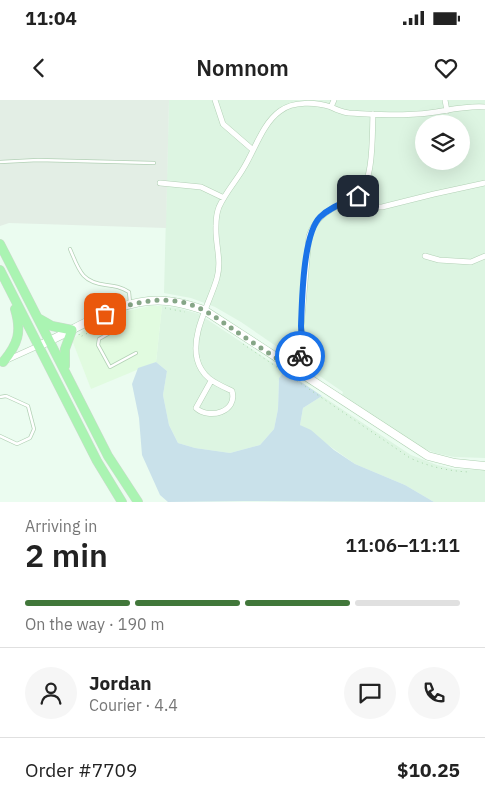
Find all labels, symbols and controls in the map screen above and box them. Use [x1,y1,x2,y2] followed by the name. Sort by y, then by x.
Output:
[25,6,77,30] text: 11:04
[196,53,289,82] text: Nomnom
[25,54,53,82] icon: back
[432,54,460,82] icon: heart
[415,115,470,170] map controls
[415,115,470,170] button: layers
[337,175,379,217] pin
[344,182,372,210] icon: home
[84,293,126,335] pin
[91,300,119,328] icon: bag
[275,331,325,381] courier
[286,342,314,370] icon: bike
[25,516,97,536] text: Arriving in
[346,533,460,557] text: 11:06–11:11
[25,534,108,576] text: 2 min
[25,614,164,634] text: On the way · 190 m
[25,667,77,719] button: person
[344,667,396,719] button: chat
[408,667,460,719] button: phone
[89,671,152,695] text: Jordan
[89,695,178,715] text: Courier · 4.4
[25,758,137,782] text: Order #7709
[397,758,460,782] text: $10.25

